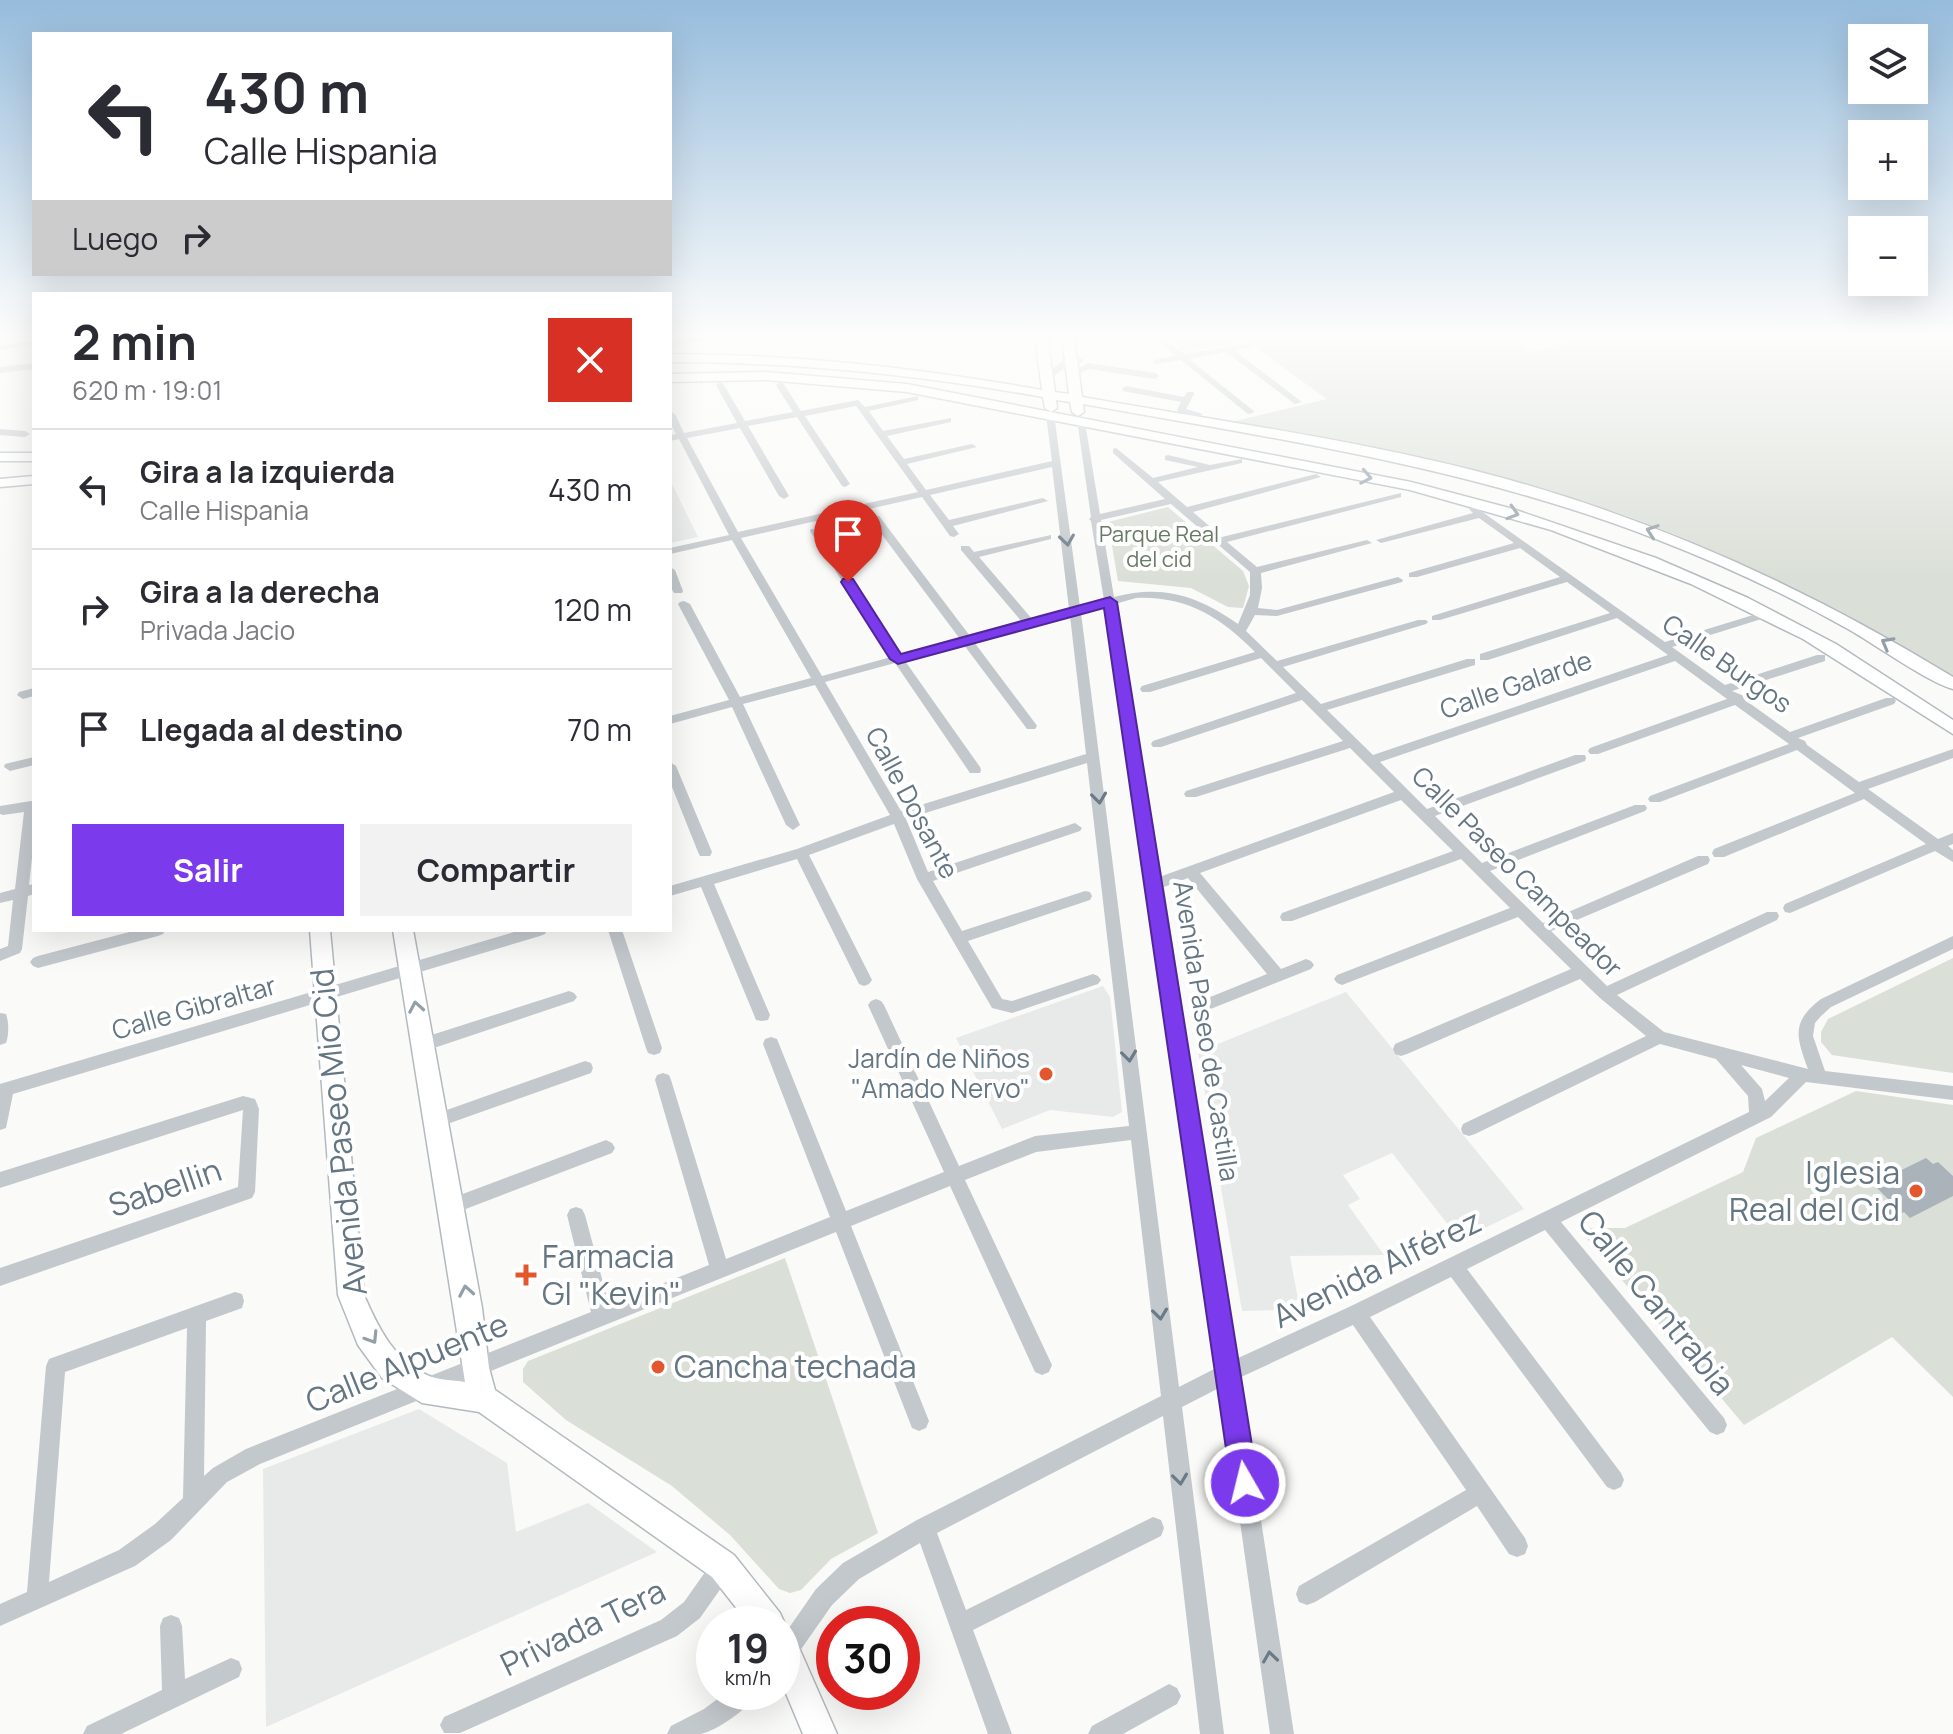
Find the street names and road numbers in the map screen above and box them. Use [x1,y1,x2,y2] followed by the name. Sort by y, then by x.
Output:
[1656,605,1799,721] street label: Calle Burgos
[1435,641,1597,727] street label: Calle Galarde
[858,720,968,885] street label: Calle Dosante
[1404,758,1631,985] street label: Calle Paseo Campeador
[1165,878,1249,1184] street label: Avenida Paseo de Castilla
[108,966,280,1048] street label: Calle Gibraltar
[299,966,377,1298] street label: Avenida Paseo Mio Cid
[102,1147,227,1227] street label: Sabellin
[1265,1199,1488,1338] street label: Avenida Alférez
[1569,1201,1745,1404] street label: Calle Cantrabia
[299,1301,514,1423] street label: Calle Alpuente
[493,1568,672,1686] street label: Privada Tera

